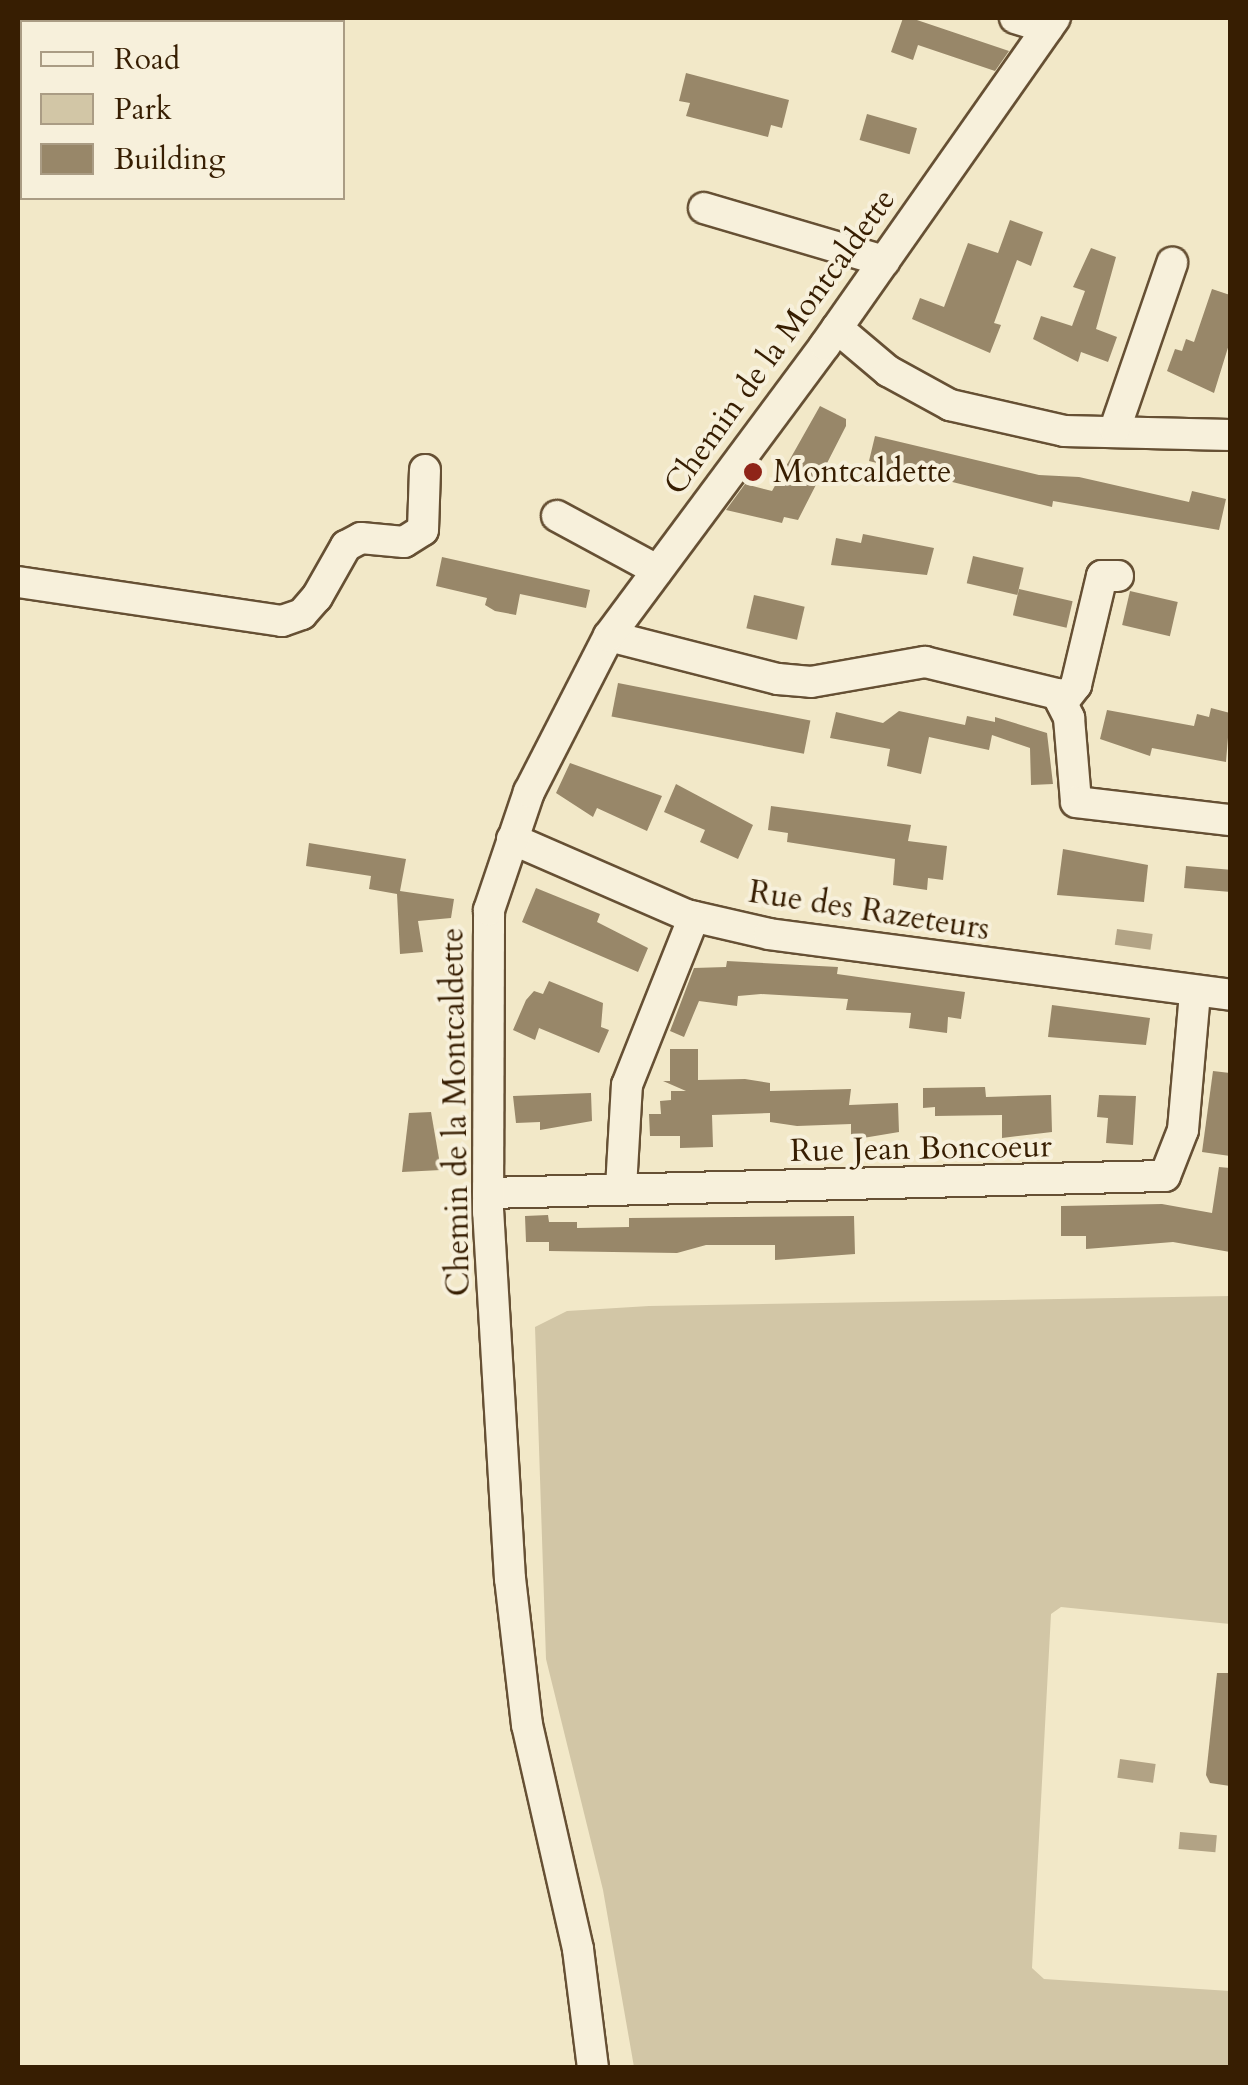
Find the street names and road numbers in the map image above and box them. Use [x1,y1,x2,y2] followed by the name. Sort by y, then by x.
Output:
[656,182,904,502] street label: Chemin de la Montcaldette
[746,873,992,949] street label: Rue des Razeteurs
[434,927,478,1297] street label: Chemin de la Montcaldette
[790,1128,1052,1170] street label: Rue Jean Boncoeur

